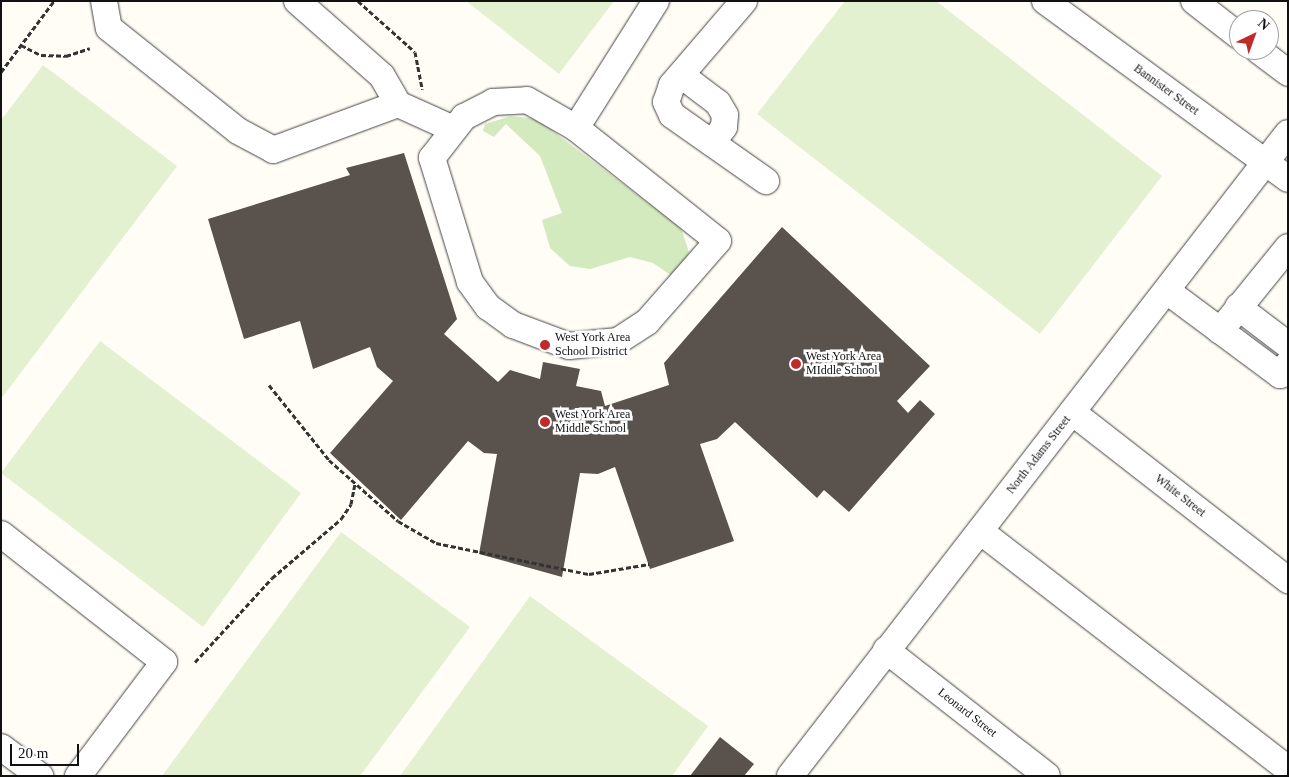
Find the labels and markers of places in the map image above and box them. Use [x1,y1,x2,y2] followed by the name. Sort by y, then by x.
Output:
[555,331,631,359] place label: West York Area School District
[539,339,551,351] marker: West York Area School District
[806,350,882,378] place label: West York Area MIddle School
[790,358,802,370] marker: West York Area MIddle School
[555,408,631,436] place label: West York Area Middle School
[539,416,551,428] marker: West York Area Middle School

